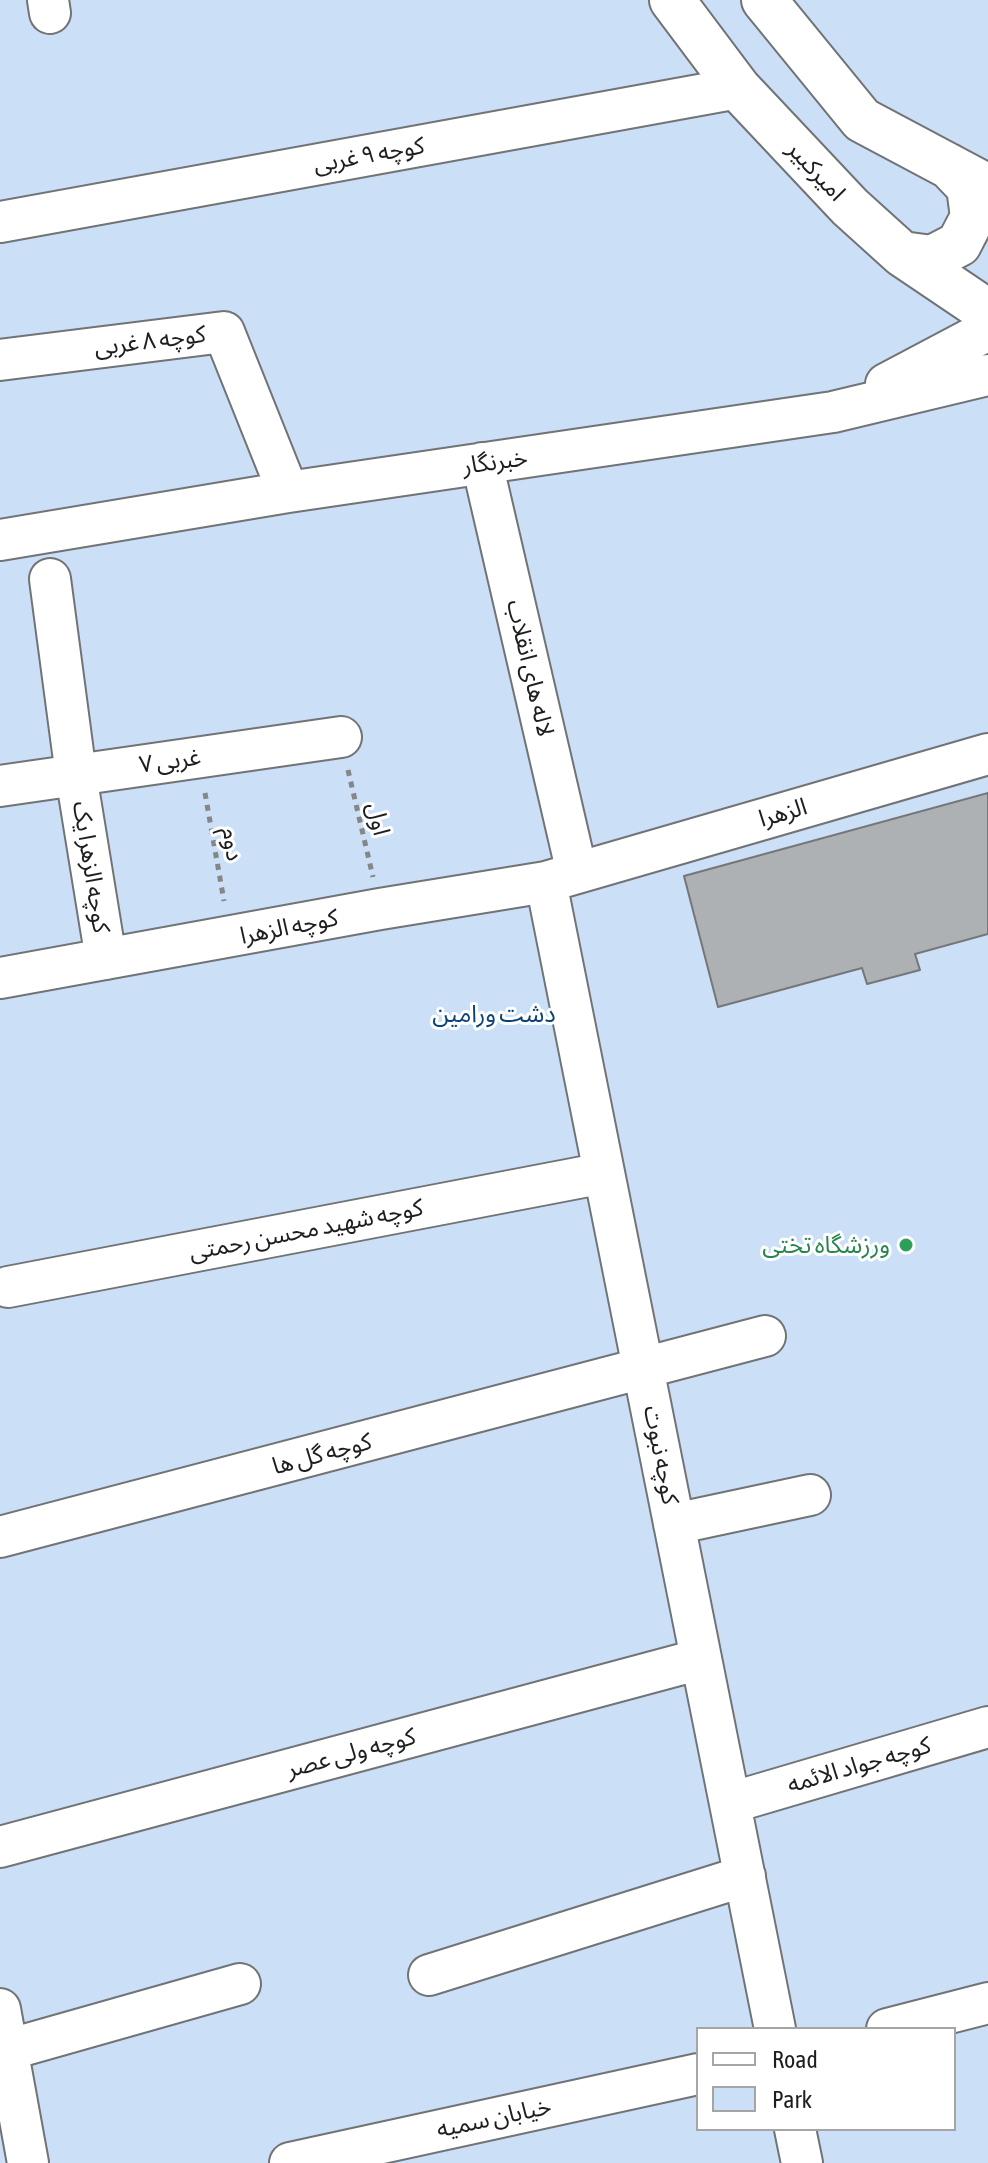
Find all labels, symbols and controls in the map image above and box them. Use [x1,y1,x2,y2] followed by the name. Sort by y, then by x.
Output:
[311,131,427,179] street label: کوچه ۹ غربی
[781,135,851,207] street label: امیرکبیر
[93,320,207,362] street label: کوچه ۸ غربی
[461,443,529,481] street label: خبرنگار
[500,597,560,739] street label: لاله های انقلاب
[137,742,203,780] street label: ۷ غربی
[756,792,810,834] street label: الزهرا
[66,799,116,935] street label: کوچه الزهرا یک
[360,800,396,838] street label: اول
[215,825,249,863] street label: دوم
[238,903,340,951] street label: کوچه الزهرا
[432,1000,556,1028] park label: دشت ورامین
[187,1193,425,1267] street label: کوچه شهید محسن رحمتی
[762,1231,890,1259] place label: ورزشگاه تختی
[897,1236,915,1254] marker: ورزشگاه تختی
[637,1403,685,1507] street label: کوچه نبوت
[269,1427,375,1481] street label: کوچه گل ها
[283,1722,419,1784] street label: کوچه ولی عصر
[784,1731,934,1799] street label: کوچه جواد الائمه
[696,2027,956,2131] legend
[772,2046,818,2073] text: Road
[772,2086,812,2113] text: Park
[434,2092,554,2144] street label: خیابان سمیه

